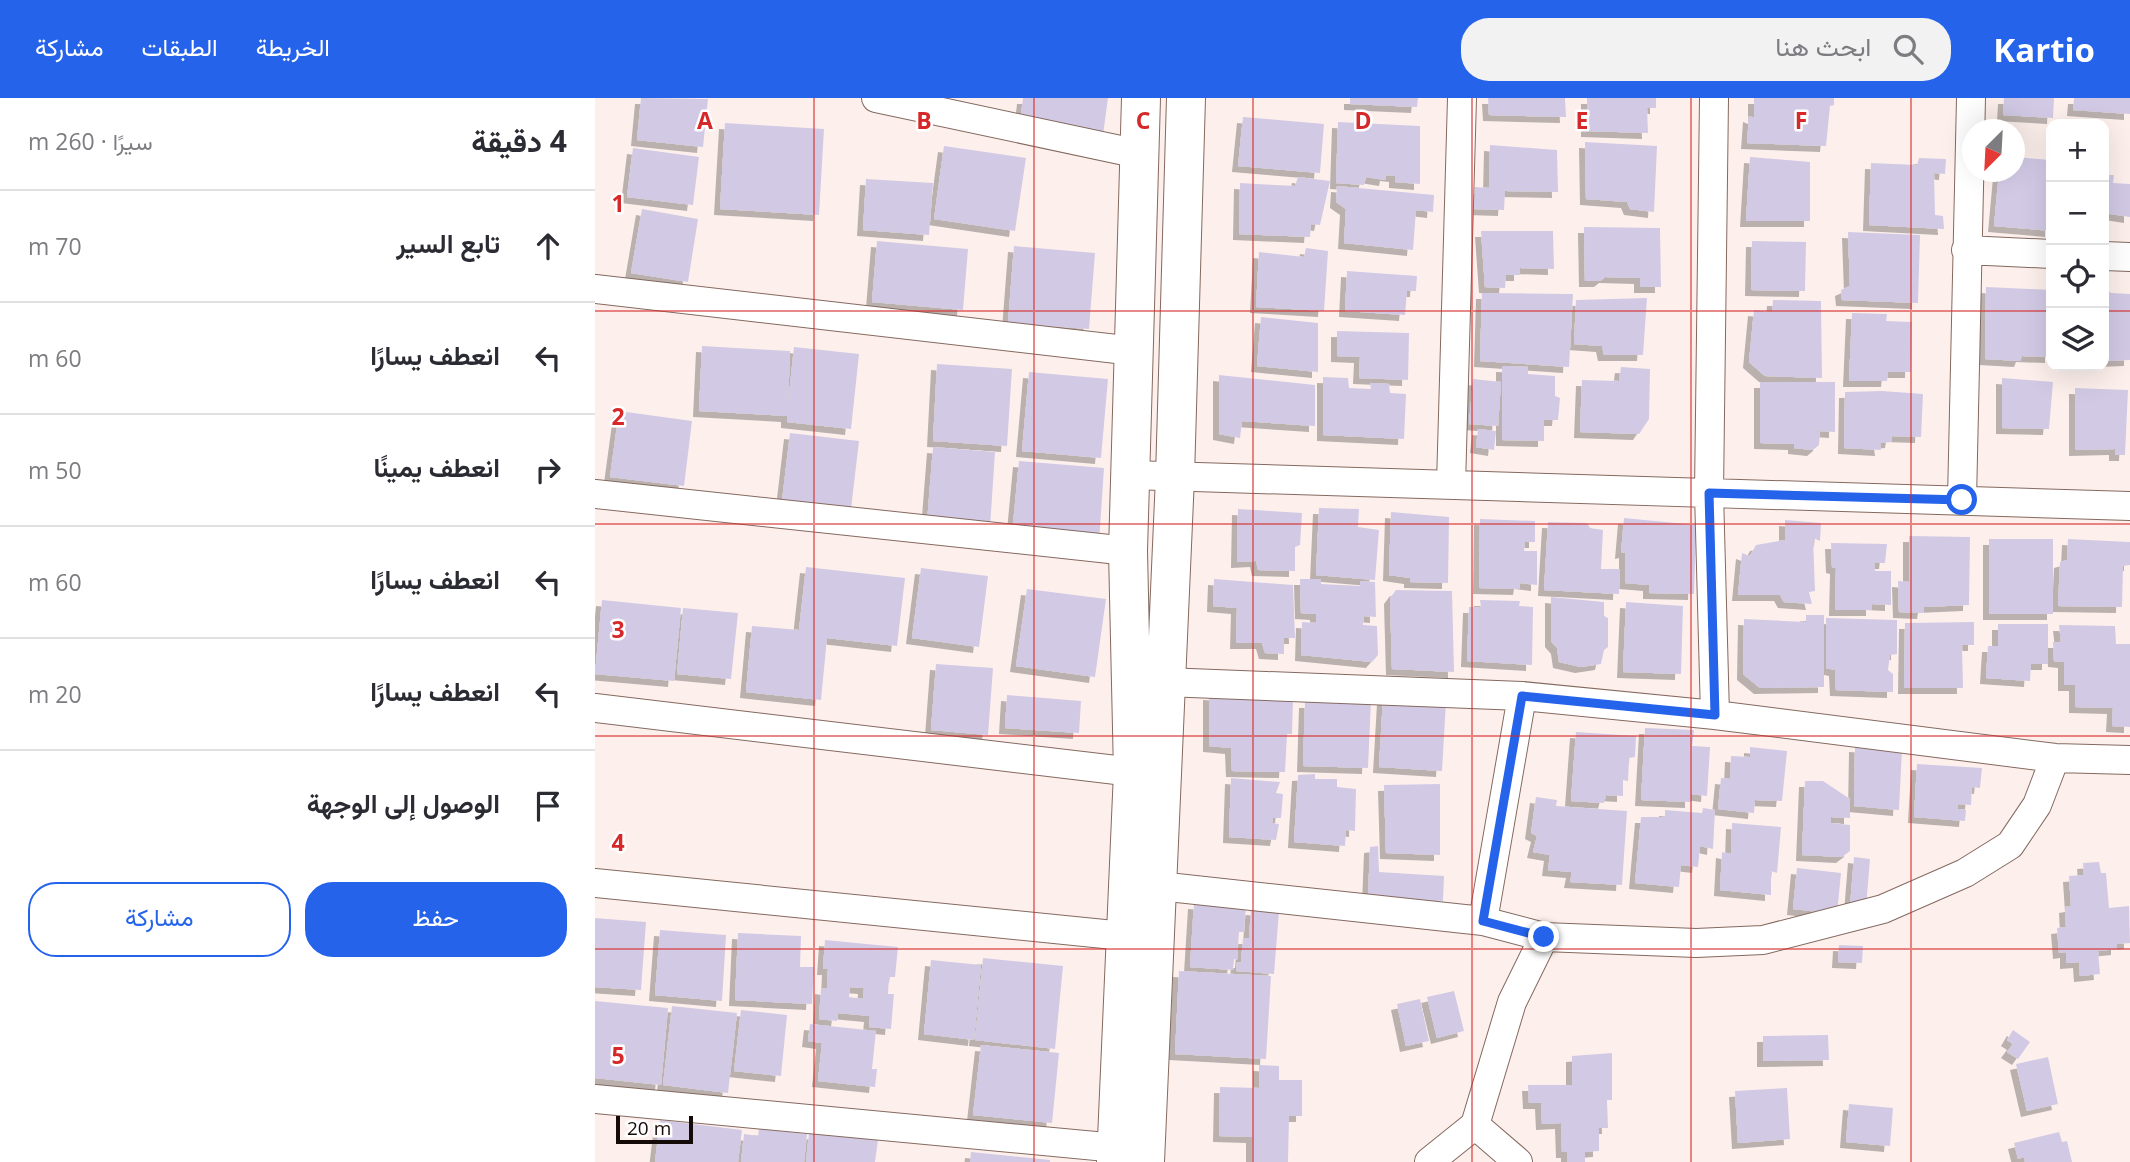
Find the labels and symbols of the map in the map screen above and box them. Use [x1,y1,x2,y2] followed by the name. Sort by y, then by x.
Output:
[697,104,713,136] text: A
[916,104,932,136] text: B
[1136,104,1150,136] text: C
[1354,104,1372,136] text: D
[1576,104,1588,136] text: E
[1795,104,1807,136] text: F
[1962,119,2025,182] north arrow
[611,187,625,219] text: 1
[611,400,625,432] text: 2
[1946,484,1977,515] route start
[611,613,625,645] text: 3
[611,826,625,858] text: 4
[1528,921,1559,952] route end
[611,1039,625,1071] text: 5
[616,1113,693,1145] scale bar

